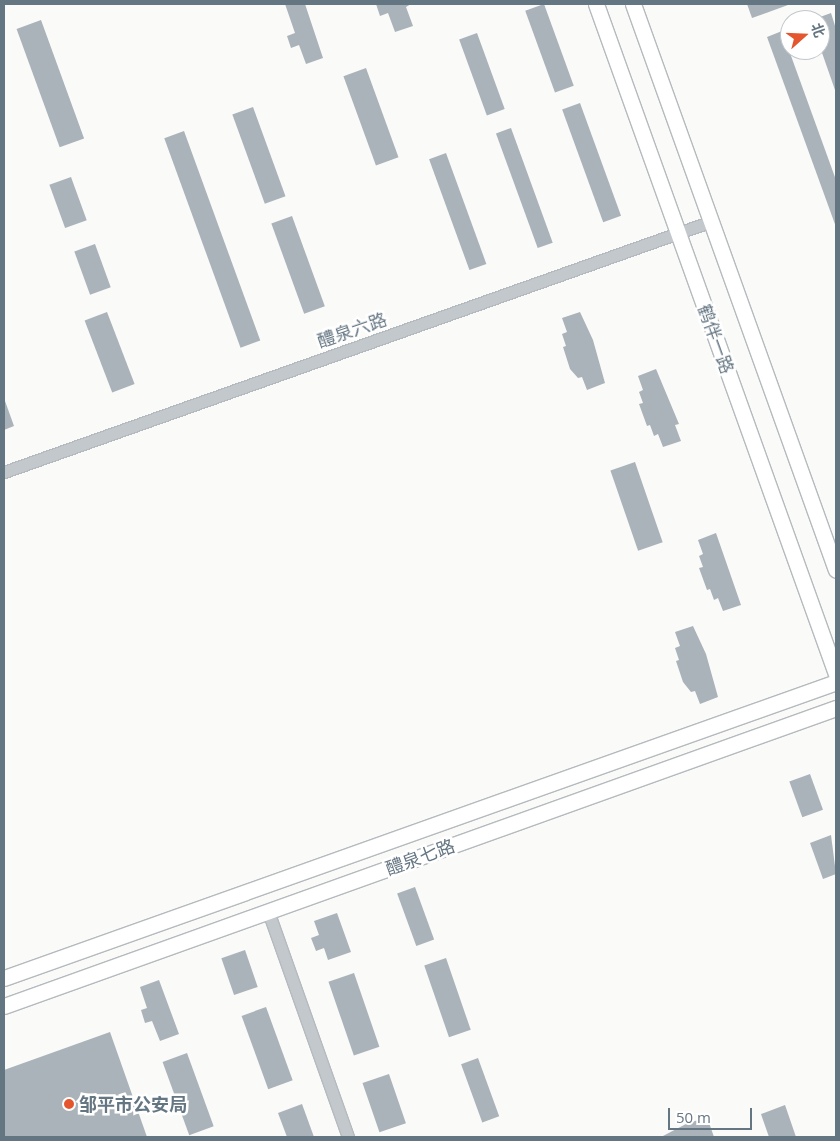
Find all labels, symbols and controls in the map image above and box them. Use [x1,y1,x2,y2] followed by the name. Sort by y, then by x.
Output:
[780,10,830,60] north arrow
[807,20,830,40] text: 北
[694,301,738,377] street label: 鹤伴一路
[314,308,390,352] street label: 醴泉六路
[382,835,458,879] street label: 醴泉七路
[79,1093,187,1115] place label: 邹平市公安局
[63,1098,75,1110] marker: 邹平市公安局
[670,1098,754,1130] scale bar
[676,1107,711,1127] text: 50 m

